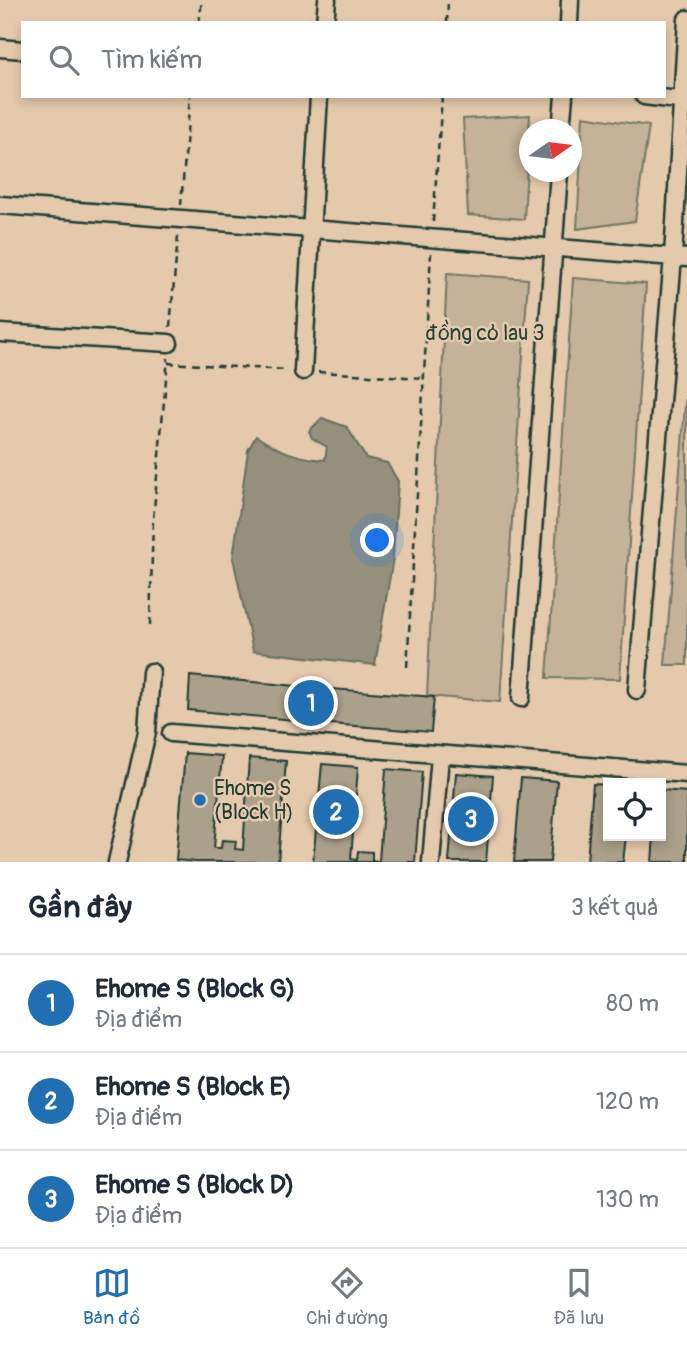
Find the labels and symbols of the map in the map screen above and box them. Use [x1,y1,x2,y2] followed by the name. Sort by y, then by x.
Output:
[519,119,582,182] north arrow
[425,319,545,347] park label: đồng cỏ lau 3
[360,523,394,557] your location
[288,677,334,729] pin: 1
[214,775,294,826] place label: Ehome S (Block H)
[313,786,359,838] pin: 2
[192,792,208,808] marker: Ehome S (Block H)
[448,793,494,845] pin: 3

